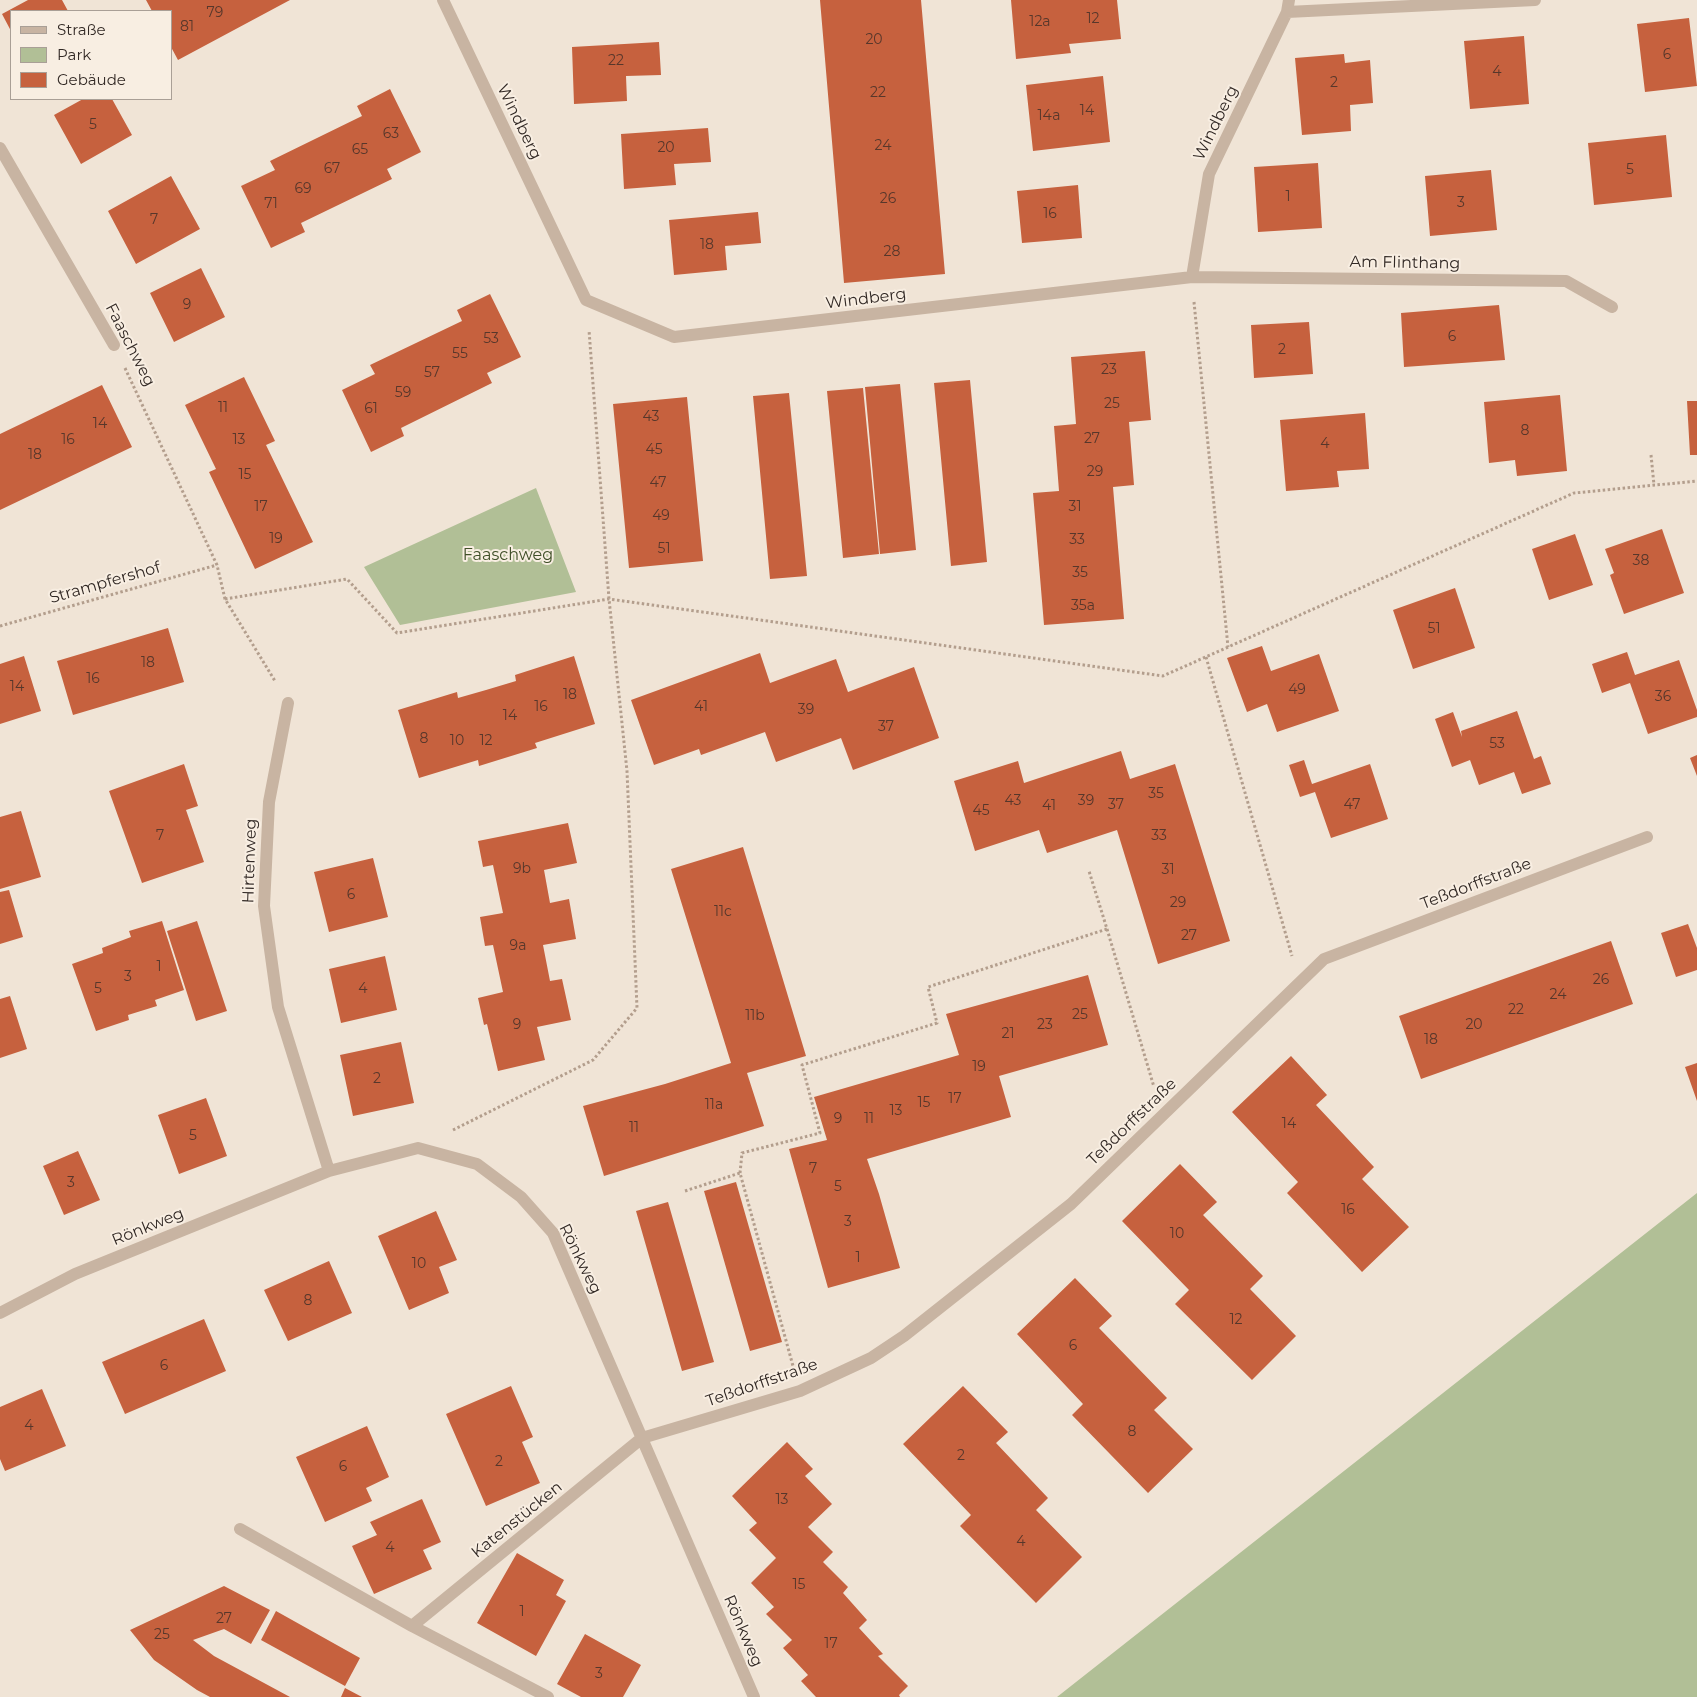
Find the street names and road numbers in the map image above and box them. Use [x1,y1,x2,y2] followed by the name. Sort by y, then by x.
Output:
[493,81,545,163] street label: Windberg
[1190,82,1242,164] street label: Windberg
[1349,252,1461,274] street label: Am Flinthang
[825,285,907,313] street label: Windberg
[101,300,159,390] street label: Faaschweg
[47,558,163,608] street label: Strampfershof
[239,818,261,904] street label: Hirtenweg
[1418,854,1534,914] street label: Teßdorffstraße
[1083,1075,1181,1169] street label: Teßdorffstraße
[109,1204,187,1250] street label: Rönkweg
[555,1221,605,1297] street label: Rönkweg
[704,1355,820,1411] street label: Teßdorffstraße
[468,1478,566,1562] street label: Katenstücken
[719,1592,767,1670] street label: Rönkweg

